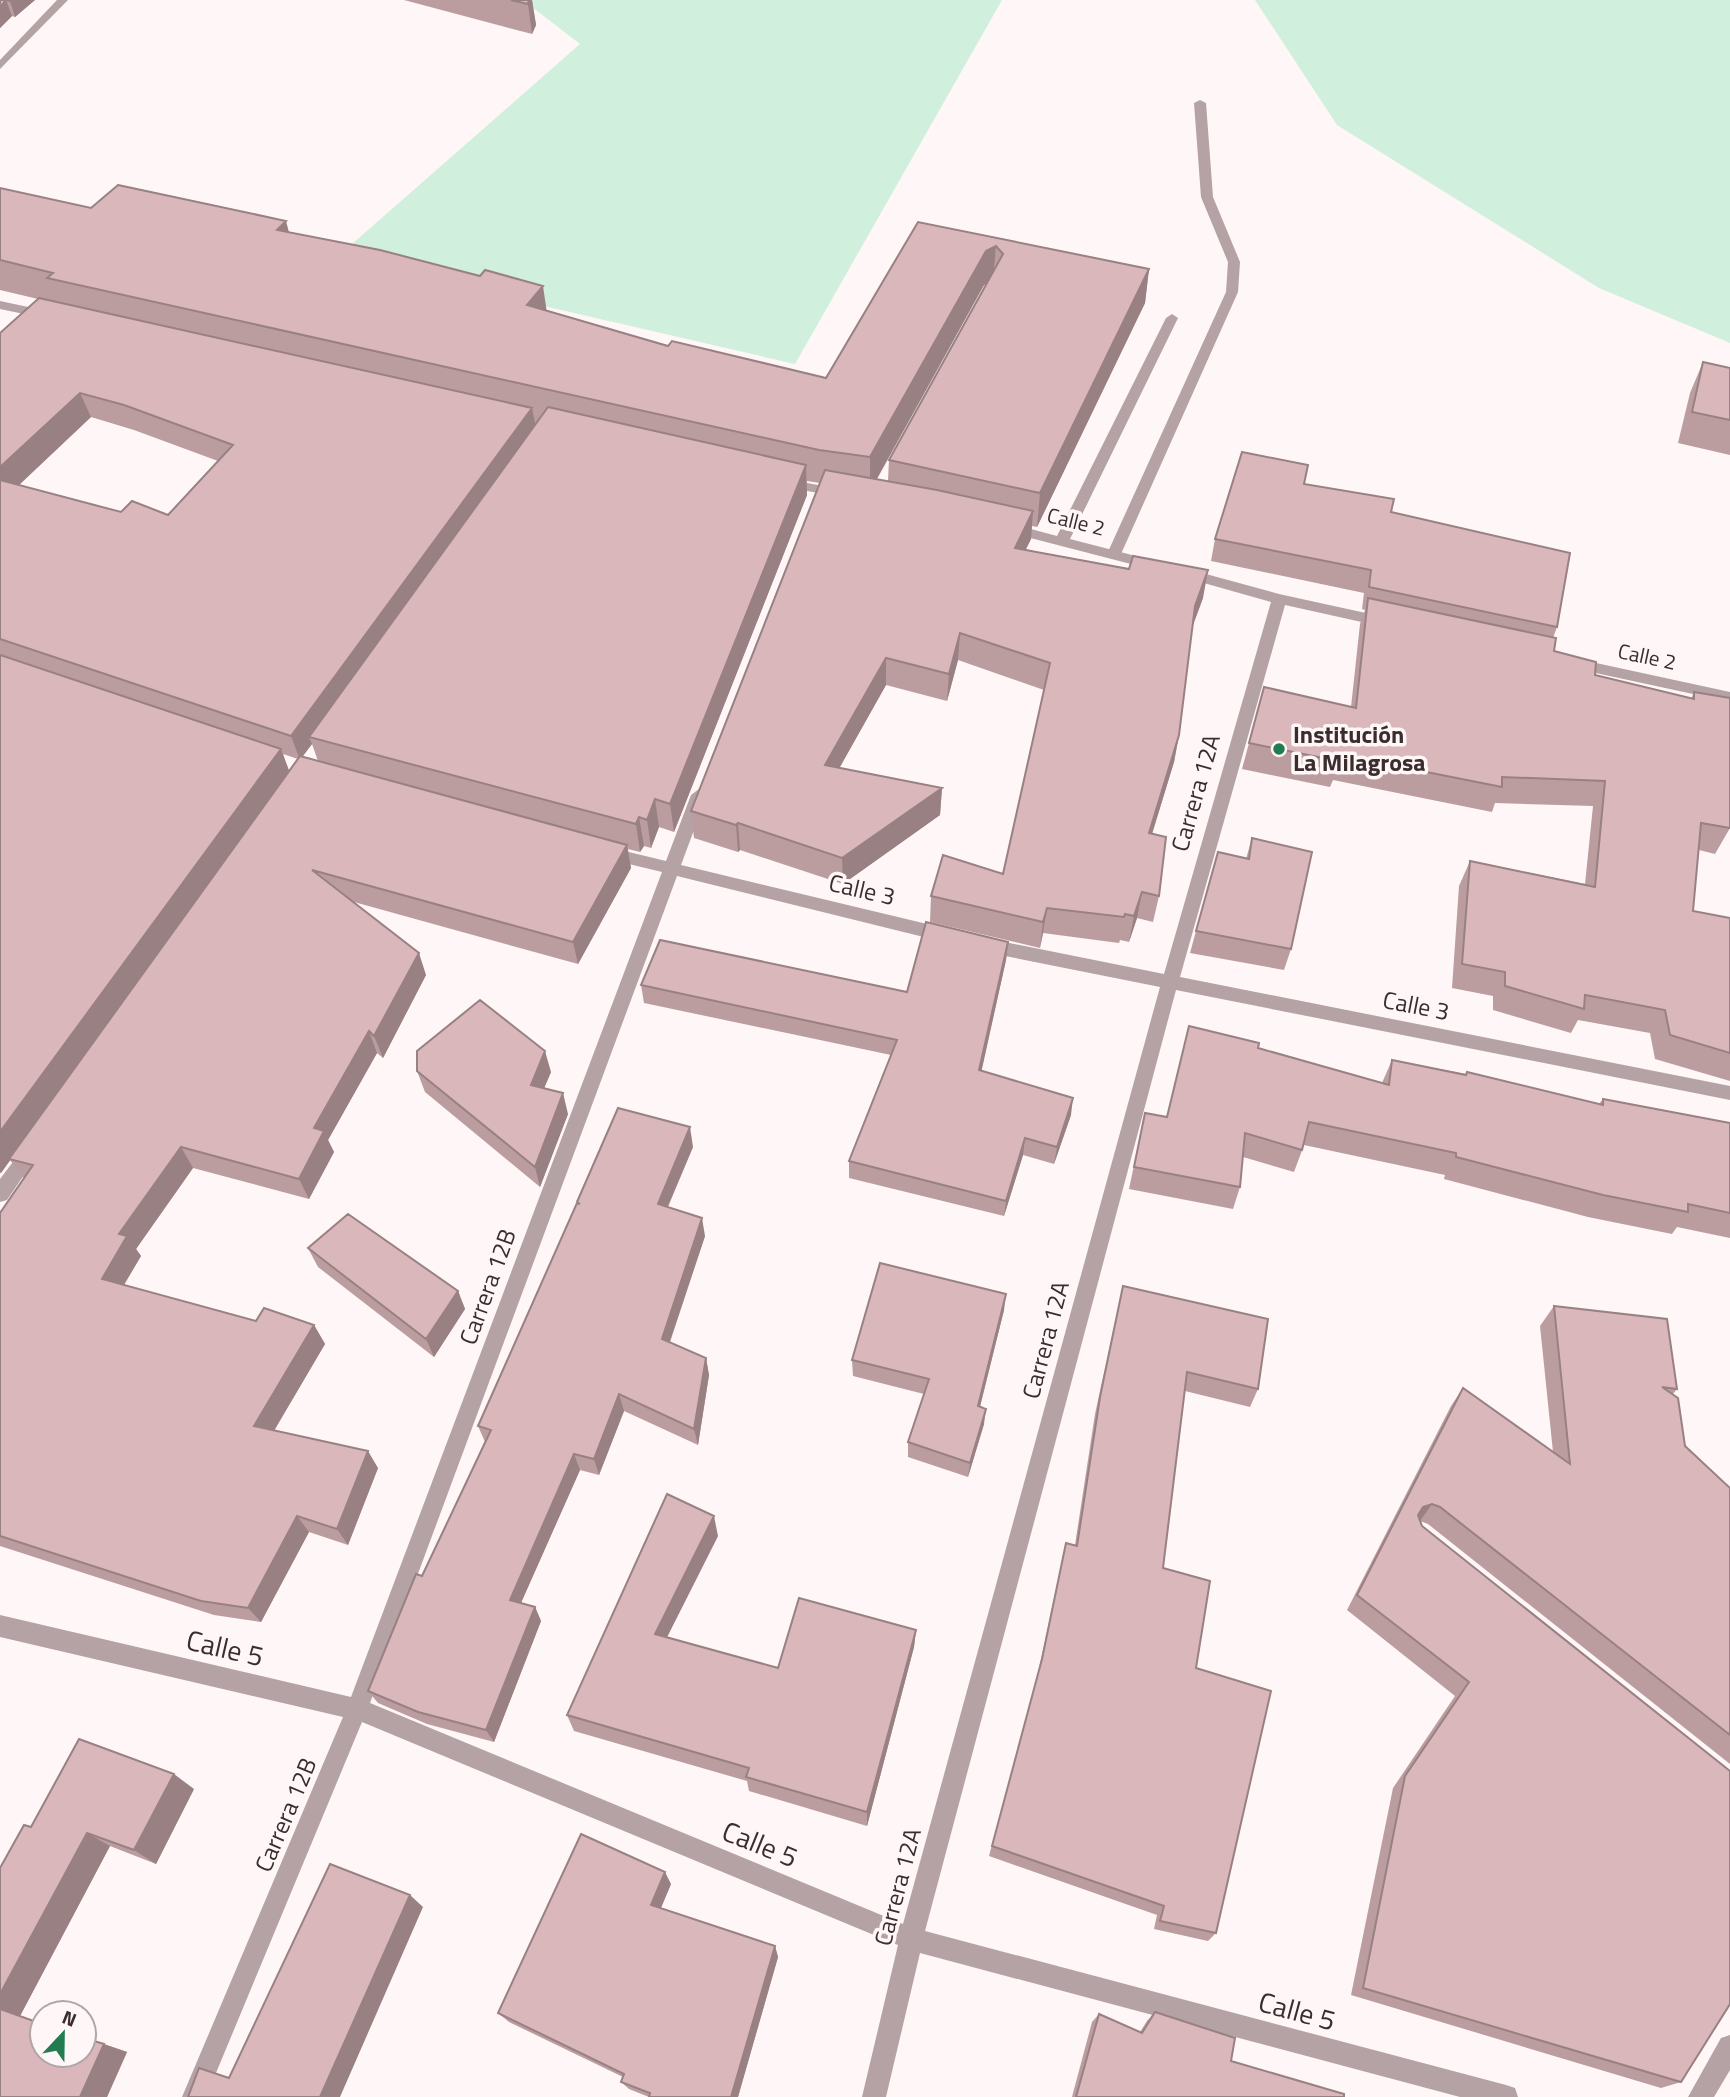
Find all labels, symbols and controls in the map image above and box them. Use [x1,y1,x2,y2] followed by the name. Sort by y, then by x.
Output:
[1044,498,1109,544] street label: Calle 2
[1615,634,1679,678] street label: Calle 2
[1293,716,1426,780] place label: Institución La Milagrosa
[1161,730,1229,856] street label: Carrera 12A
[1271,741,1287,757] marker: Institución La Milagrosa
[826,864,899,914] street label: Calle 3
[1380,981,1453,1029] street label: Calle 3
[449,1224,525,1350] street label: Carrera 12B
[1012,1277,1078,1403] street label: Carrera 12A
[182,1618,268,1677] street label: Calle 5
[245,1752,325,1877] street label: Carrera 12B
[716,1809,804,1878] street label: Calle 5
[864,1824,930,1950] street label: Carrera 12A
[1254,1980,1340,2041] street label: Calle 5
[28,1999,98,2069] north arrow
[58,2002,81,2034] text: N

